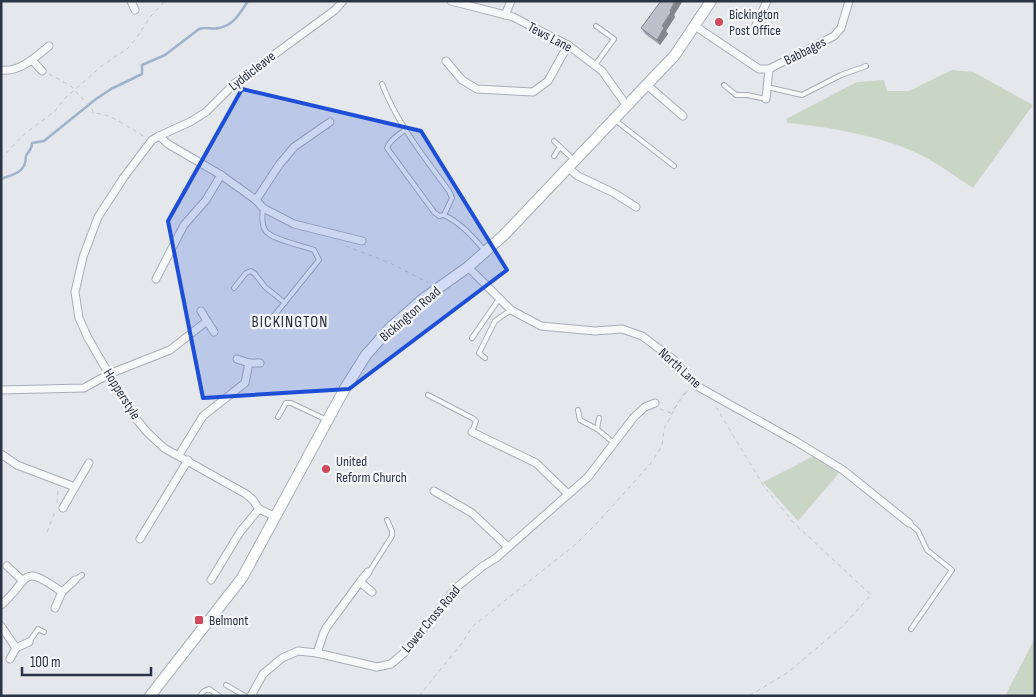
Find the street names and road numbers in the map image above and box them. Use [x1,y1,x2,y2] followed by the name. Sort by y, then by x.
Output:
[525,18,575,56] street label: Tews Lane
[781,33,829,69] street label: Babbages
[225,48,279,94] street label: Lyddicleave
[376,283,444,345] street label: Bickington Road
[655,344,705,392] street label: North Lane
[100,365,144,423] street label: Hopperstyle
[398,582,464,656] street label: Lower Cross Road

